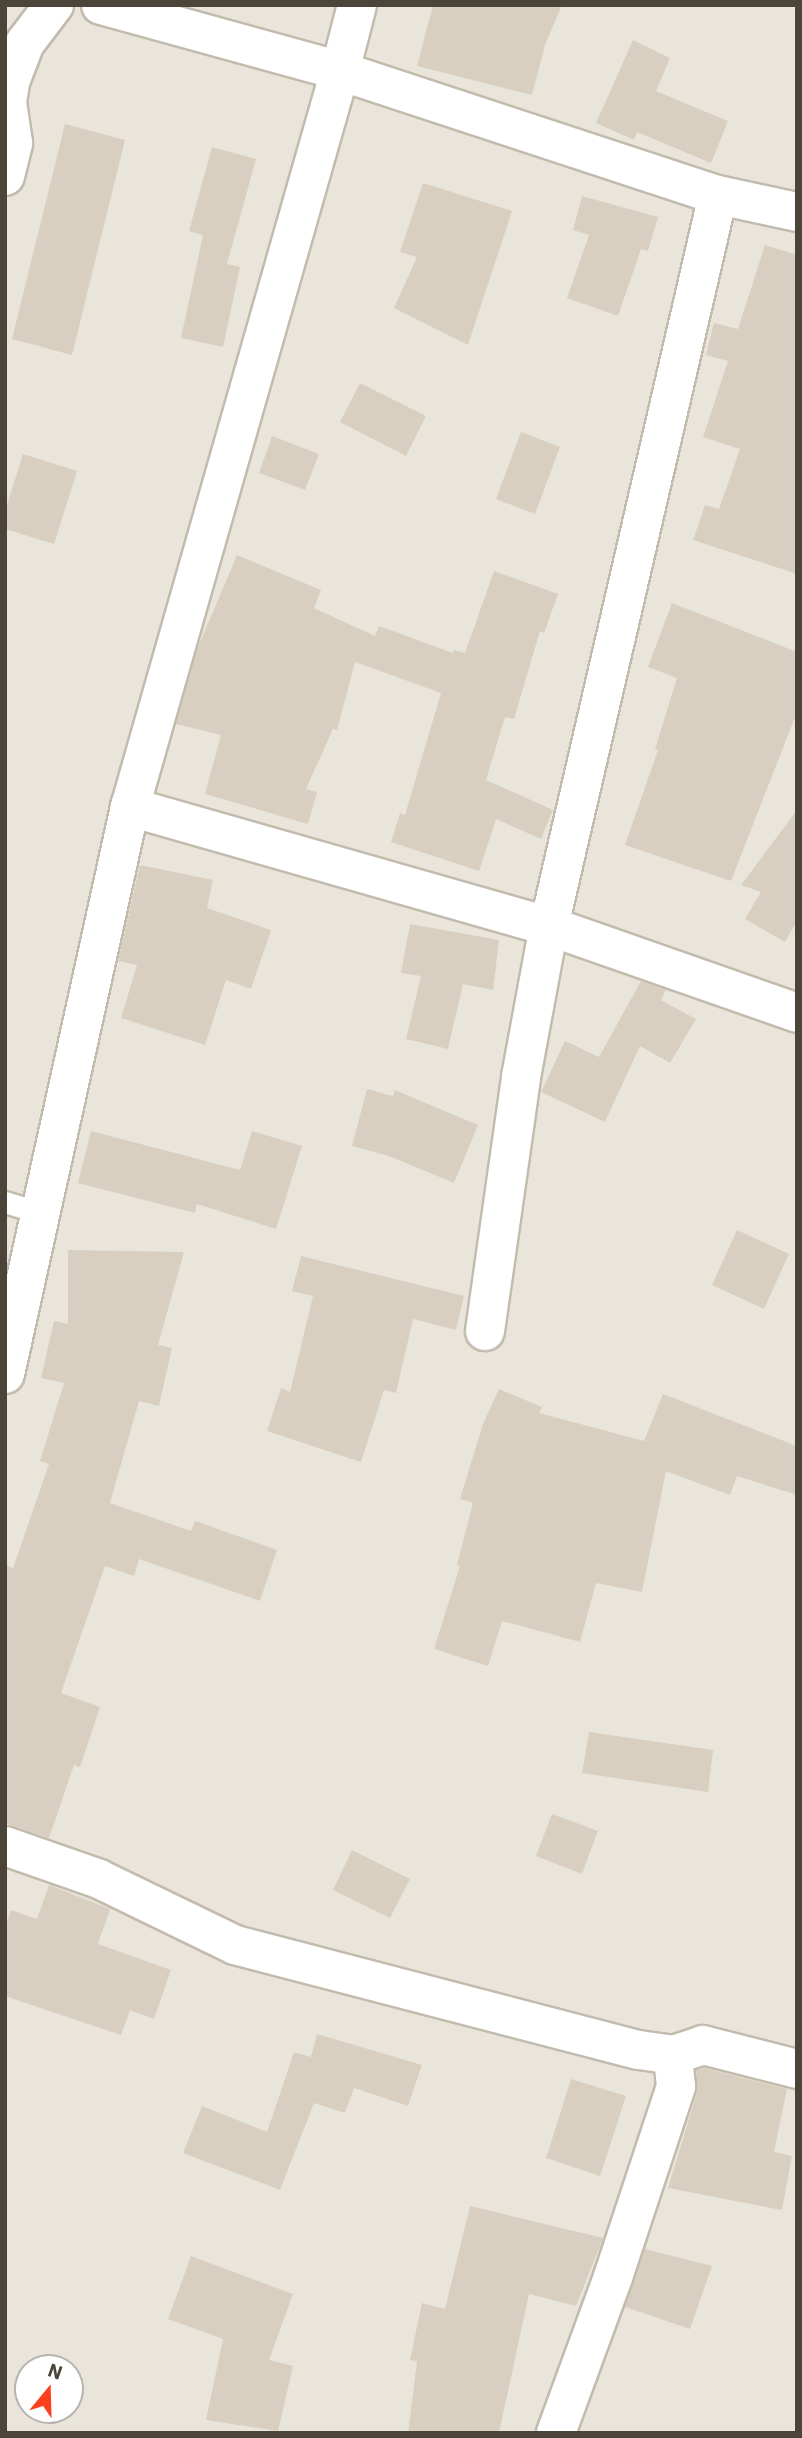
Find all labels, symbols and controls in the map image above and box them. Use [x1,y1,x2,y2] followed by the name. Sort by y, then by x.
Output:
[14,2354,84,2424] north arrow
[45,2357,66,2385] text: N

